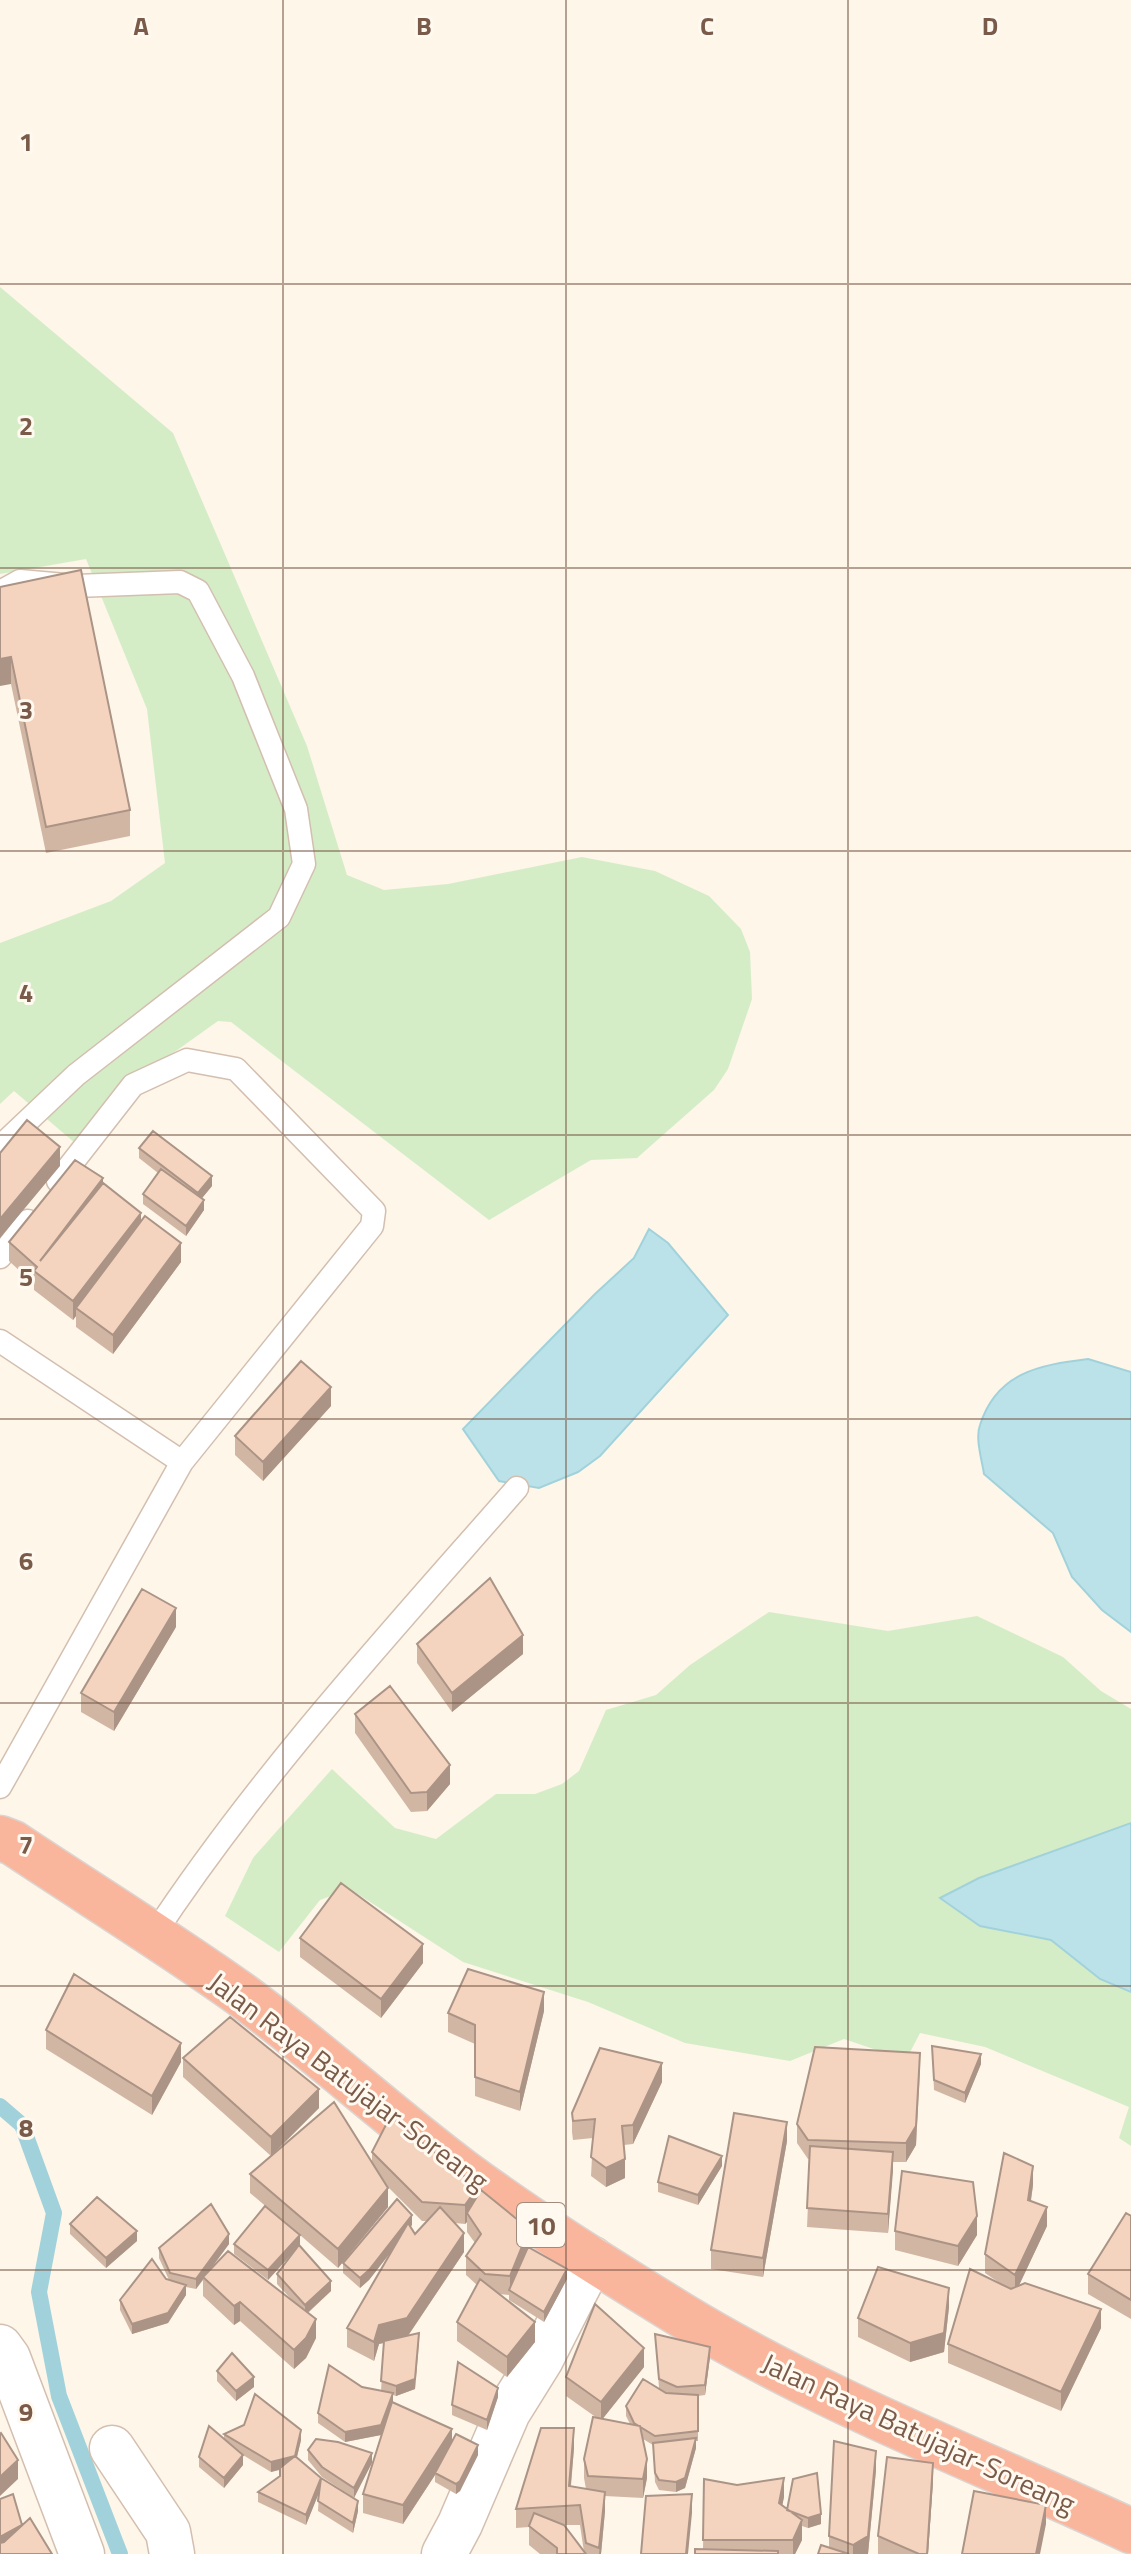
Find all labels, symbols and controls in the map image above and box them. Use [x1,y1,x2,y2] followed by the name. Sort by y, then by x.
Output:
[133,6,149,45] text: A
[416,6,432,45] text: B
[700,6,714,45] text: C
[982,6,998,45] text: D
[19,122,33,161] text: 1
[19,406,33,445] text: 2
[19,690,33,729] text: 3
[19,973,33,1012] text: 4
[19,1257,33,1296] text: 5
[19,1541,33,1580] text: 6
[19,1825,33,1864] text: 7
[200,1961,498,2201] street label: Jalan Raya Batujajar-Soreang
[19,2108,33,2147] text: 8
[517,2203,565,2247] road number: 10
[755,2341,1083,2525] street label: Jalan Raya Batujajar-Soreang
[19,2392,33,2431] text: 9

